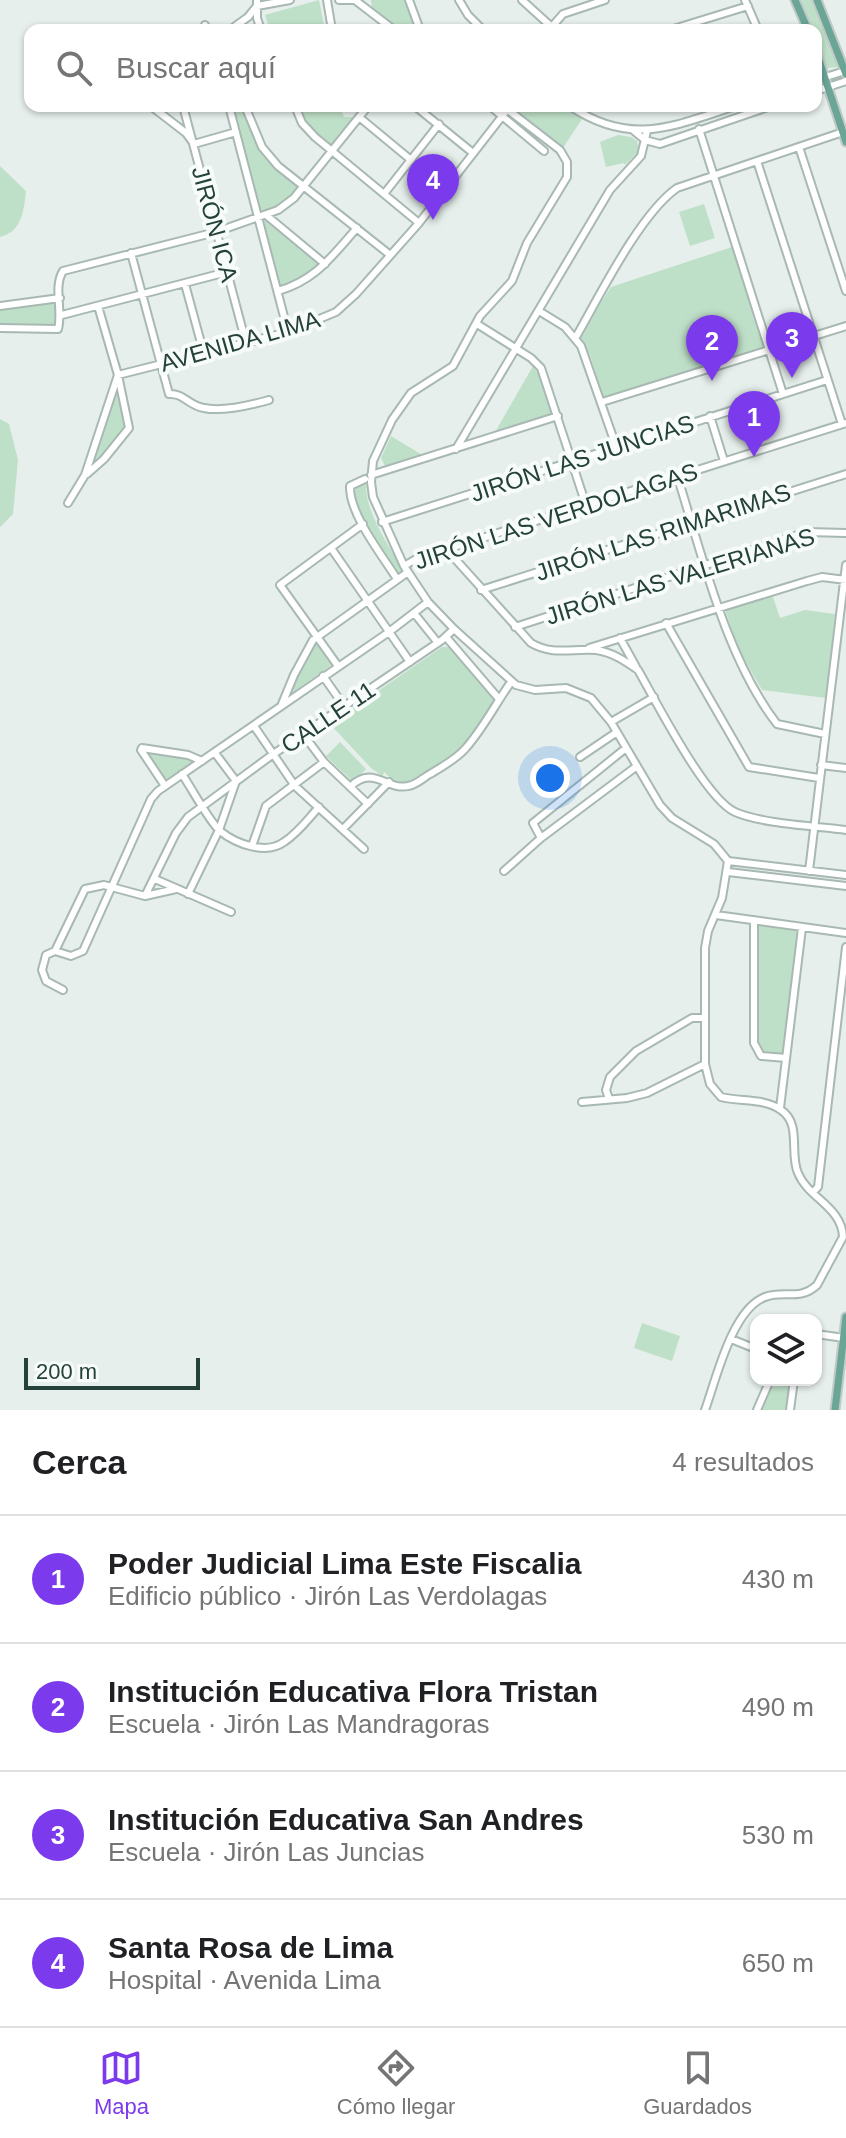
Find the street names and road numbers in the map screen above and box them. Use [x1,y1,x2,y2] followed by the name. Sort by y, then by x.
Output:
[187,163,243,285] street label: JIRÓN ICA
[157,305,323,377] street label: AVENIDA LIMA
[467,409,697,507] street label: JIRÓN LAS JUNCIAS
[411,457,701,575] street label: JIRÓN LAS VERDOLAGAS
[532,478,794,586] street label: JIRÓN LAS RIMARIMAS
[542,522,818,630] street label: JIRÓN LAS VALERIANAS
[276,676,380,758] street label: CALLE 11

